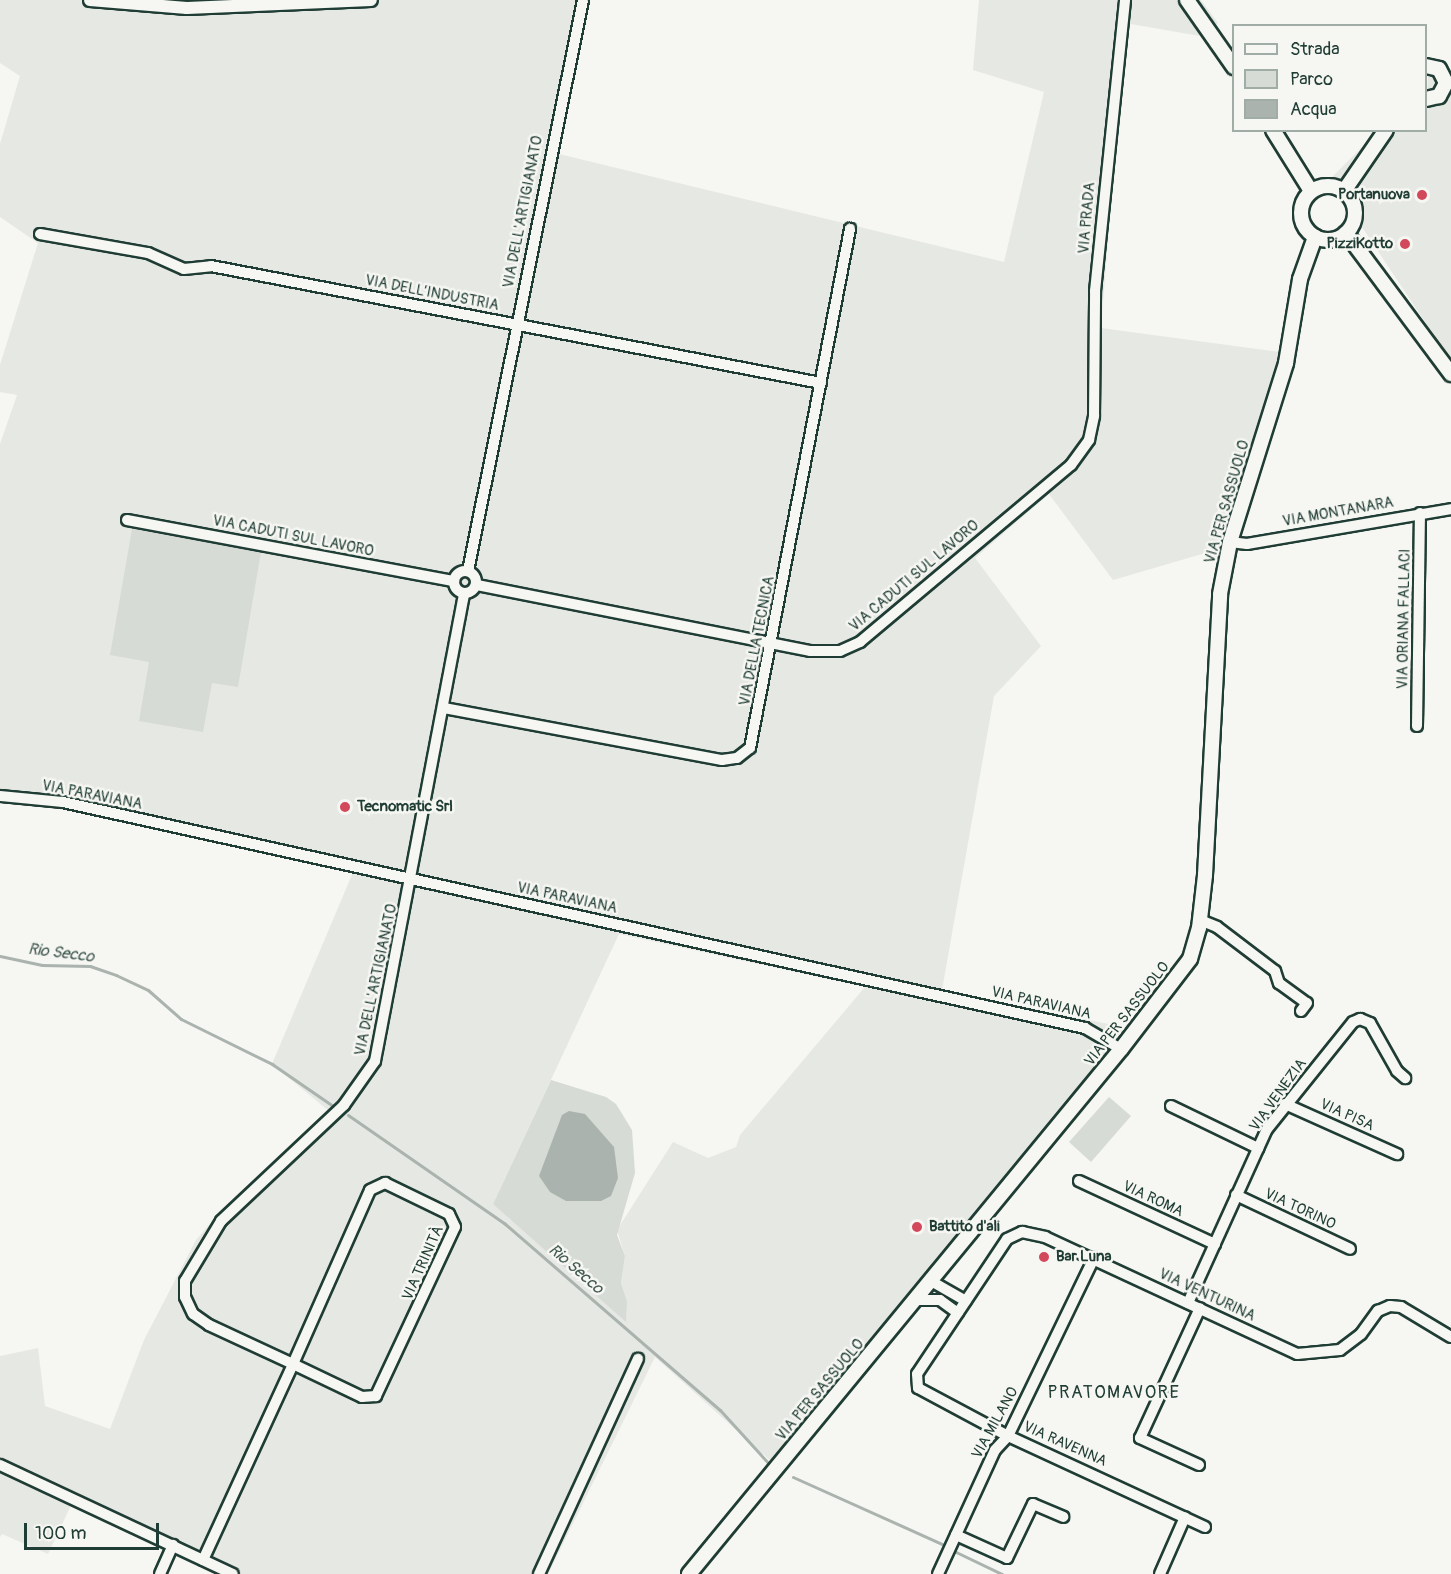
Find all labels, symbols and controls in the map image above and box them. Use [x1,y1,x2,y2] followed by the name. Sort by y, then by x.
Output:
[1232,24,1427,132] legend
[1290,38,1340,61] text: Strada
[1290,68,1333,91] text: Parco
[1290,98,1337,121] text: Acqua
[499,134,547,290] street label: VIA DELL'ARTIGIANATO
[1075,181,1099,255] street label: VIA PRADA
[1338,186,1410,204] place label: Portanuova
[1415,188,1429,202] marker: Portanuova
[1327,235,1393,253] place label: PizziKotto
[1398,237,1412,251] marker: PizziKotto
[364,271,500,315] street label: VIA DELL’INDUSTRIA
[1201,438,1253,566] street label: VIA PER SASSUOLO
[1281,493,1395,531] street label: VIA MONTANARA
[211,512,375,560] street label: VIA CADUTI SUL LAVORO
[846,516,982,636] street label: VIA CADUTI SUL LAVORO
[1394,549,1414,689] street label: VIA ORIANA FALLACI
[736,574,778,708] street label: VIA DELLA TECNICA
[40,776,144,814] street label: VIA PARAVIANA
[357,798,453,816] place label: Tecnomatic Srl
[338,800,352,814] marker: Tecnomatic Srl
[515,879,619,917] street label: VIA PARAVIANA
[351,902,401,1058] street label: VIA DELL'ARTIGIANATO
[27,939,95,967] water label: Rio Secco
[1081,958,1173,1070] street label: VIA PER SASSUOLO
[989,983,1093,1023] street label: VIA PARAVIANA
[1246,1055,1310,1135] street label: VIA VENEZIA
[1317,1095,1377,1135] street label: VIA PISA
[1120,1177,1186,1221] street label: VIA ROMA
[1261,1185,1339,1233] street label: VIA TORINO
[929,1218,1000,1236] place label: Battito d'ali
[910,1220,924,1234] marker: Battito d'ali
[398,1223,448,1303] street label: VIA TRINITÀ
[545,1240,607,1298] water label: Rio Secco
[1056,1248,1112,1266] place label: Bar Luna
[1037,1250,1051,1264] marker: Bar Luna
[1156,1265,1258,1325] street label: VIA VENTURINA
[772,1335,868,1445] street label: VIA PER SASSUOLO
[1048,1382,1180,1404] district label: PRATOMAVORE
[968,1384,1022,1462] street label: VIA MILANO
[1020,1418,1110,1470] street label: VIA RAVENNA
[27,1511,162,1549] scale bar
[35,1522,87,1545] text: 100 m

